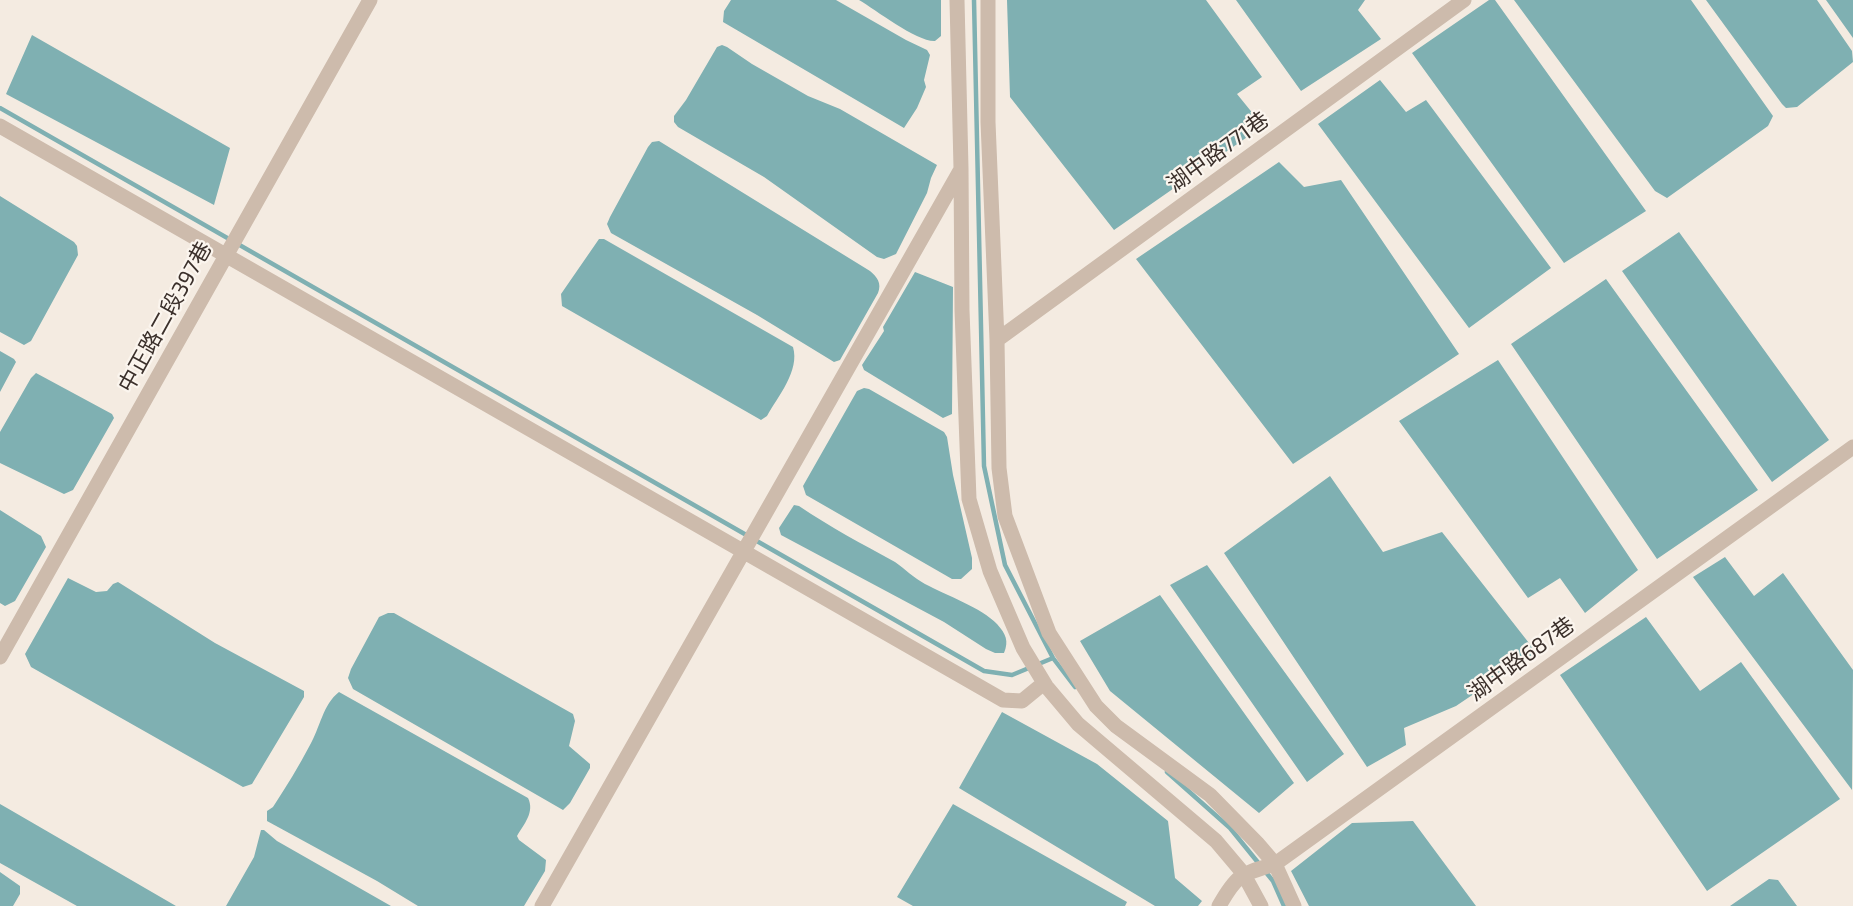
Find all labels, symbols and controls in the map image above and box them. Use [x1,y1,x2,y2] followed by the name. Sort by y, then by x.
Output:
[1162,106,1274,198] street label: 湖中路771巷
[113,237,217,397] street label: 中正路二段397巷
[1463,612,1579,706] street label: 湖中路687巷

